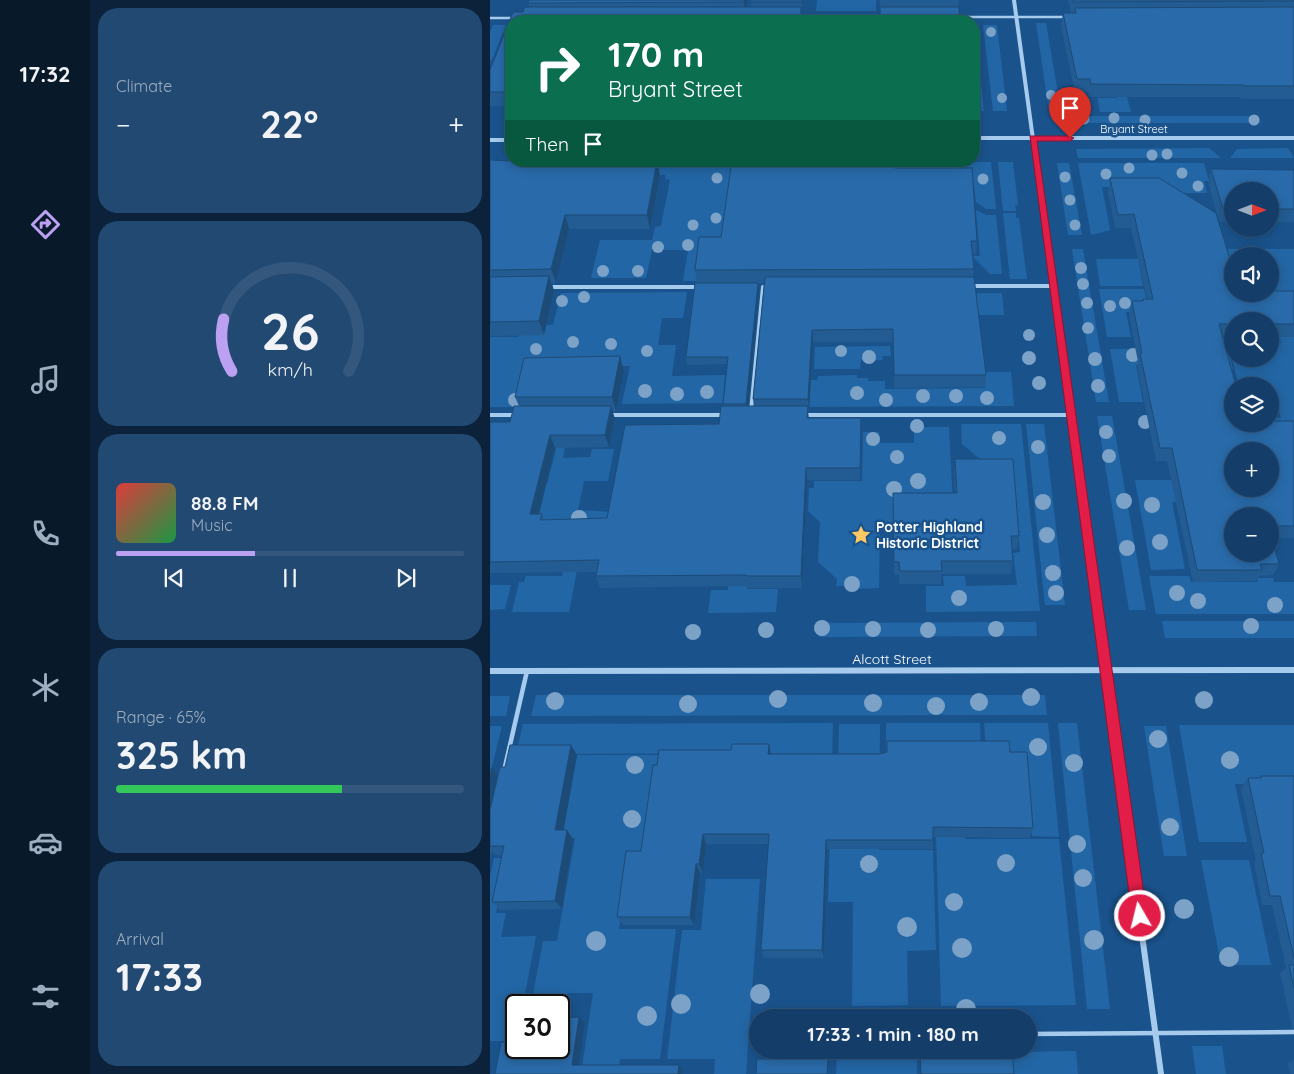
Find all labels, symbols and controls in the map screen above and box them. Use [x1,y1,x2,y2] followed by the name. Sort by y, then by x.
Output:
[608,32,704,76] text: 170 m
[525,35,590,100] icon: right
[20,60,70,88] text: 17:32
[608,75,743,103] text: Bryant Street
[116,76,172,96] text: Climate
[1049,87,1091,138] pin
[1056,94,1084,122] icon: arrive
[260,100,318,148] text: 22°
[116,107,131,142] text: −
[448,107,464,142] text: +
[1100,122,1168,136] street label: Bryant Street
[579,130,607,158] icon: arrive
[525,132,569,156] text: Then
[1224,182,1279,238] north arrow
[1224,182,1279,562] map controls
[28,207,63,242] icon: directions
[1224,247,1279,302] button: sound
[261,298,319,363] text: 26
[1224,312,1279,367] button: search
[267,358,313,380] text: km/h
[28,362,63,397] icon: music
[1224,377,1279,432] button: layers
[1224,442,1279,497] button: +
[191,491,259,515] text: 88.8 FM
[1224,507,1279,562] button: −
[191,515,233,535] text: Music
[28,516,63,551] icon: phone
[876,518,983,552] place label: Potter Highland Historic District
[850,524,872,546] place icon: Potter Highland Historic District
[160,564,188,592] icon: previous
[276,564,304,592] icon: pause
[392,564,420,592] icon: next
[852,650,932,668] street label: Alcott Street
[28,670,63,705] icon: climate
[116,707,206,727] text: Range · 65%
[116,731,247,779] text: 325 km
[28,825,63,860] icon: car
[1113,889,1165,941] position arrow
[116,929,164,949] text: Arrival
[116,953,203,1001] text: 17:33
[28,979,63,1014] icon: filters
[505,994,570,1059] speed limit sign: 30
[807,1022,979,1046] text: 17:33 · 1 min · 180 m

